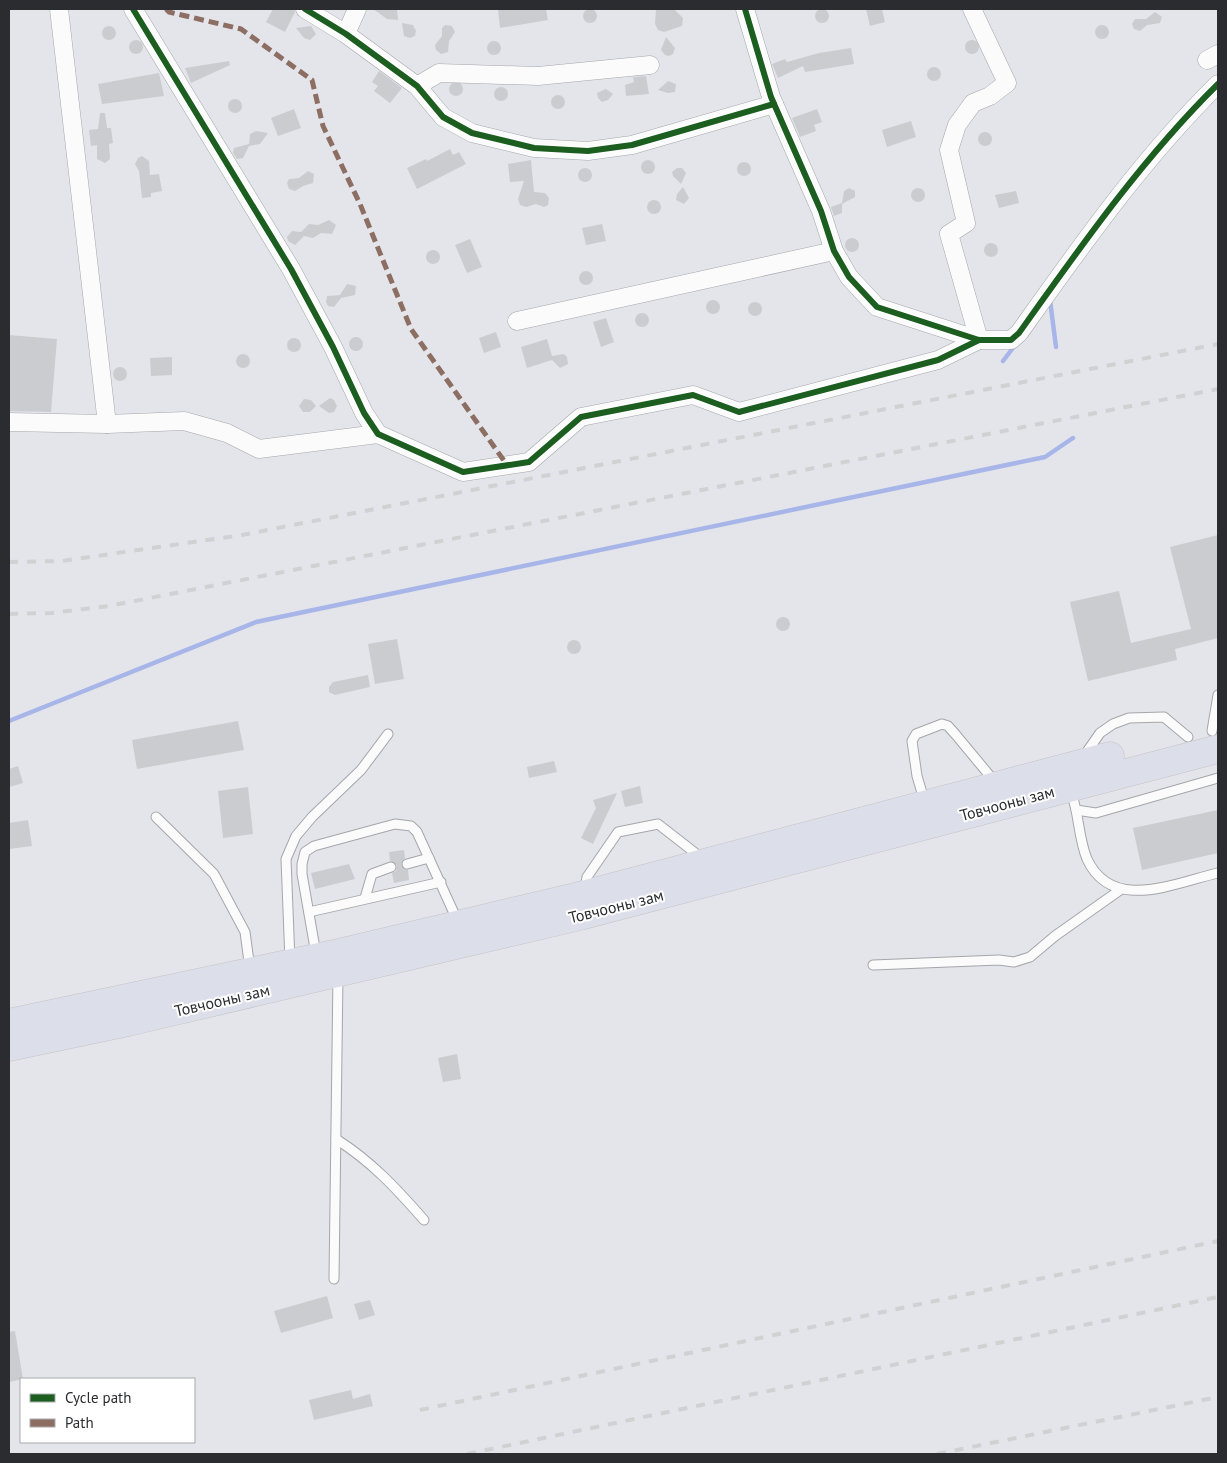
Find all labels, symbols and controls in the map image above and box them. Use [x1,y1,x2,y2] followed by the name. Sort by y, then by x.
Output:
[957,781,1057,825] street label: Товчооны зам
[566,885,666,927] street label: Товчооны зам
[172,979,272,1021] street label: Товчооны зам
[20,1378,195,1443] legend
[65,1388,131,1407] text: Cycle path
[65,1413,94,1432] text: Path

